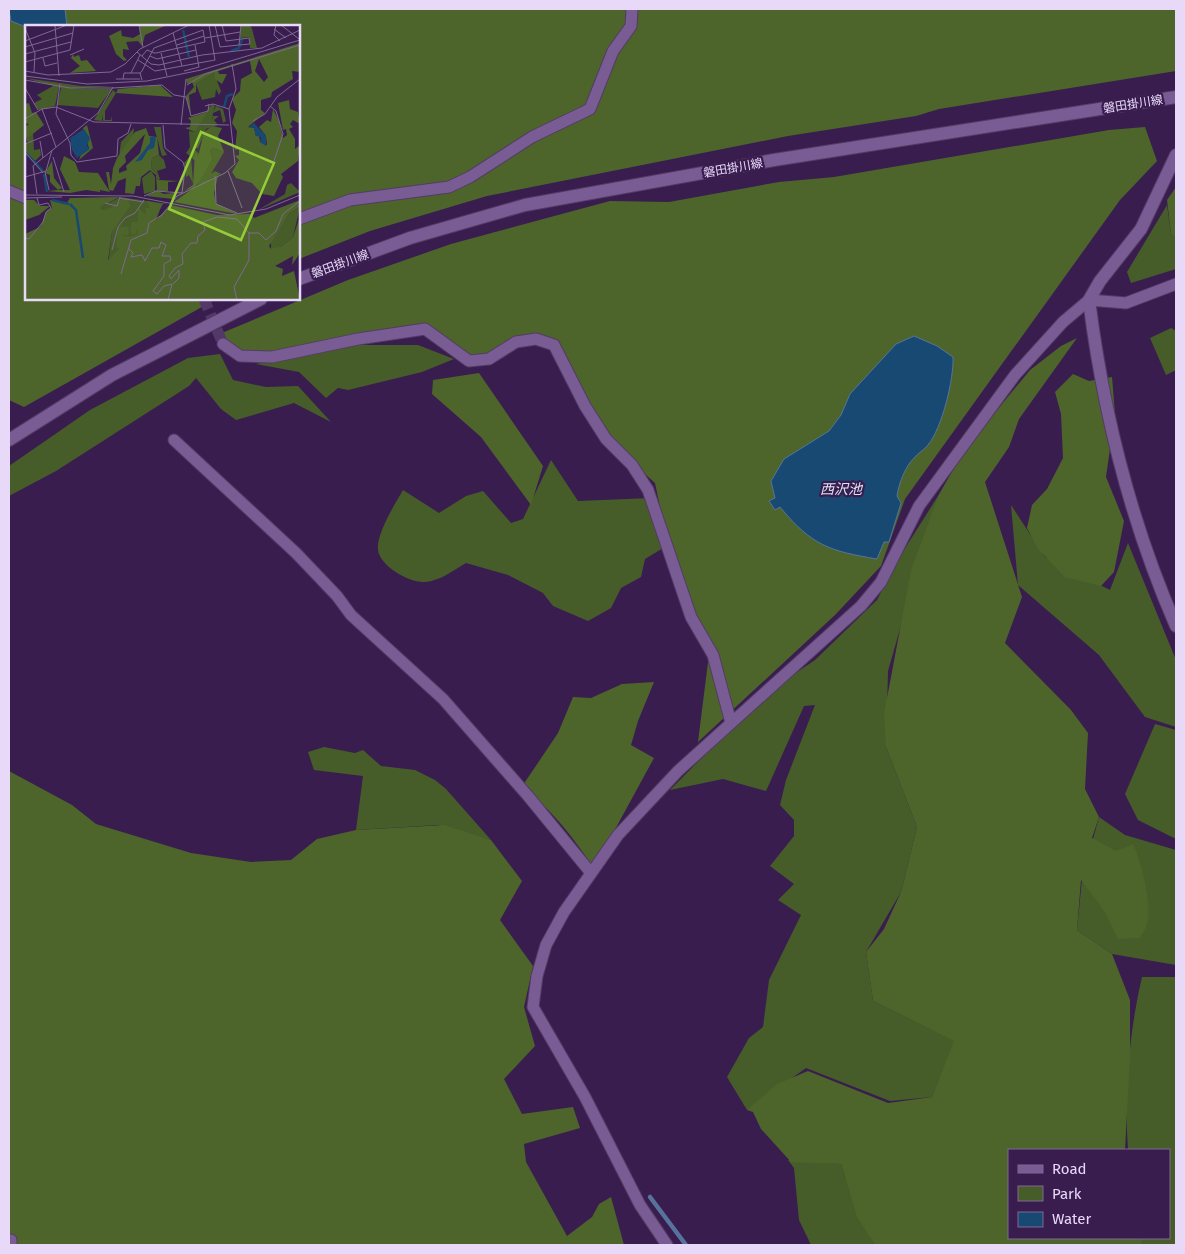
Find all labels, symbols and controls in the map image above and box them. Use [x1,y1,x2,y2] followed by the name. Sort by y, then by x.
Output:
[25,25,300,300] inset map
[1102,92,1164,116] street label: 磐田掛川線
[702,156,764,180] street label: 磐田掛川線
[309,247,371,281] street label: 磐田掛川線
[820,481,864,498] water label: 西沢池
[1008,1149,1170,1239] legend
[1052,1160,1087,1178] text: Road
[1052,1185,1082,1203] text: Park
[1052,1210,1091,1228] text: Water

